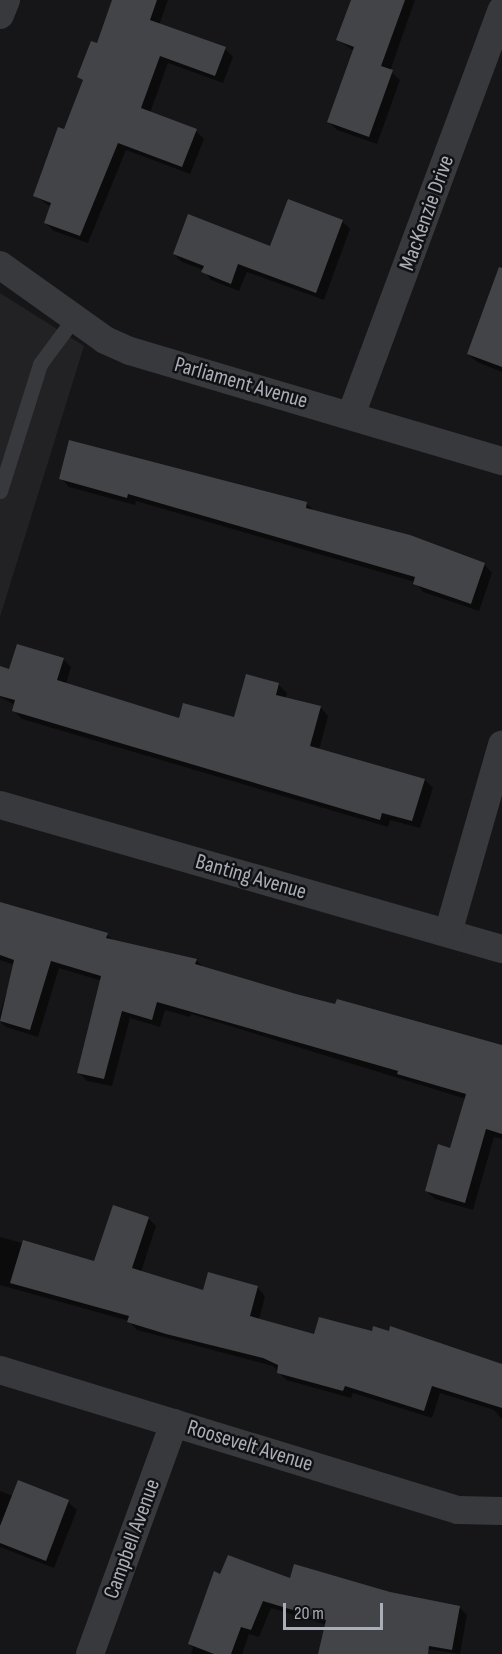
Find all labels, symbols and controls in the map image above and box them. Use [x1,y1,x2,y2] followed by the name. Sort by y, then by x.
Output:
[394,152,460,274] street label: MacKenzie Drive
[171,351,311,415] street label: Parliament Avenue
[192,849,310,905] street label: Banting Avenue
[184,1414,316,1478] street label: Roosevelt Avenue
[98,1476,166,1602] street label: Campbell Avenue
[286,1591,386,1629] scale bar
[294,1603,324,1624] text: 20 m

